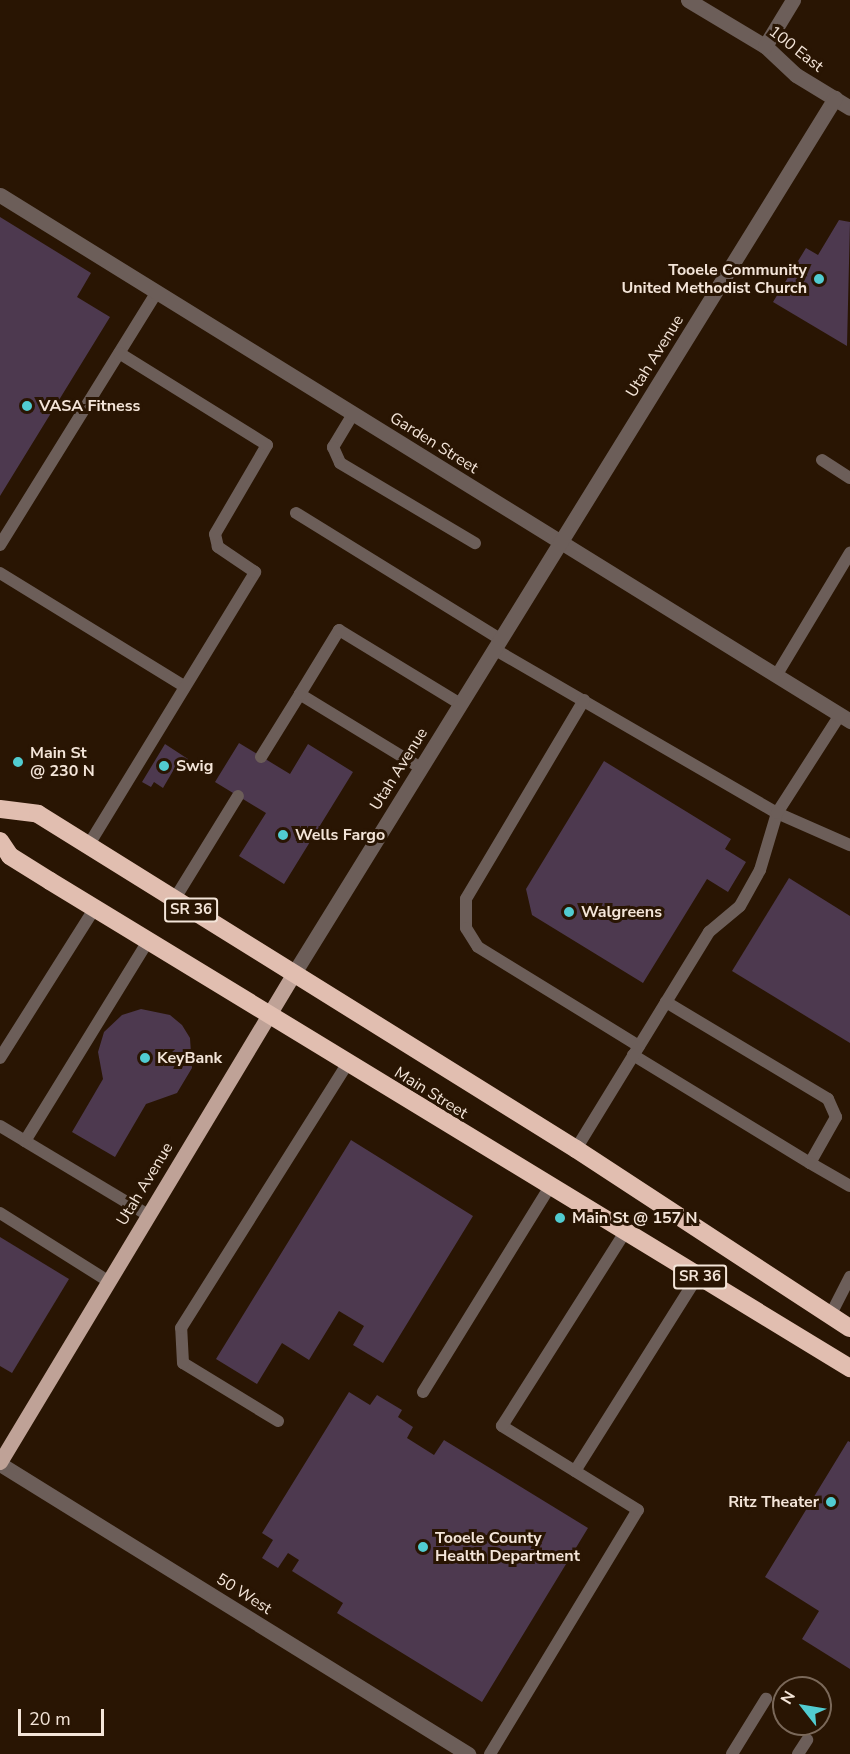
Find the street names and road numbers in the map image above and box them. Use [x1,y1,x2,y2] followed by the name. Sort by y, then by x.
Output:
[765,22,827,76] street label: 100 East
[622,311,688,401] street label: Utah Avenue
[386,408,482,478] street label: Garden Street
[366,724,432,814] street label: Utah Avenue
[164,898,218,922] road number: SR 36
[391,1063,471,1123] street label: Main Street
[113,1139,177,1229] street label: Utah Avenue
[673,1265,727,1289] road number: SR 36
[213,1570,275,1618] street label: 50 West

